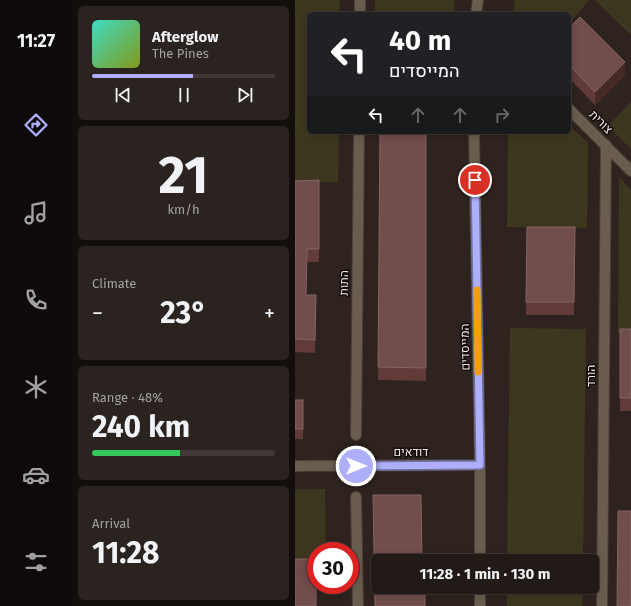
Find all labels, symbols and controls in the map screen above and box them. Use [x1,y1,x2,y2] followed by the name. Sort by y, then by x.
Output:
[389,24,452,57] text: 40 m
[152,28,218,46] text: Afterglow
[323,28,375,80] icon: left
[17,30,55,52] text: 11:27
[152,46,209,61] text: The Pines
[389,60,460,82] text: המייסדים
[112,84,134,106] icon: previous
[173,84,195,106] icon: pause
[234,84,256,106] icon: next
[365,104,387,126] icon: left
[407,104,429,126] icon: ahead
[449,104,471,126] icon: ahead
[491,104,513,126] icon: right
[586,107,616,137] street label: צורית
[22,111,50,139] icon: directions
[159,144,208,207] text: 21
[458,163,492,197] pin
[464,169,486,191] icon: arrive
[22,199,50,227] icon: music
[167,202,200,217] text: km/h
[337,270,351,296] street label: התות
[92,276,136,291] text: Climate
[22,286,50,314] icon: phone
[160,295,207,331] text: 23°
[92,300,103,327] text: −
[264,300,275,327] text: +
[458,323,472,371] street label: המייסדים
[584,365,598,387] street label: הורד
[22,373,50,401] icon: climate
[92,390,163,405] text: Range · 48%
[92,409,190,445] text: 240 km
[335,445,377,487] position arrow
[394,445,429,459] street label: דודאים
[22,461,50,489] icon: car
[92,516,130,531] text: Arrival
[92,535,159,571] text: 11:28
[307,542,359,594] speed limit sign: 30
[22,548,50,576] icon: filters
[420,565,550,583] text: 11:28 · 1 min · 130 m

